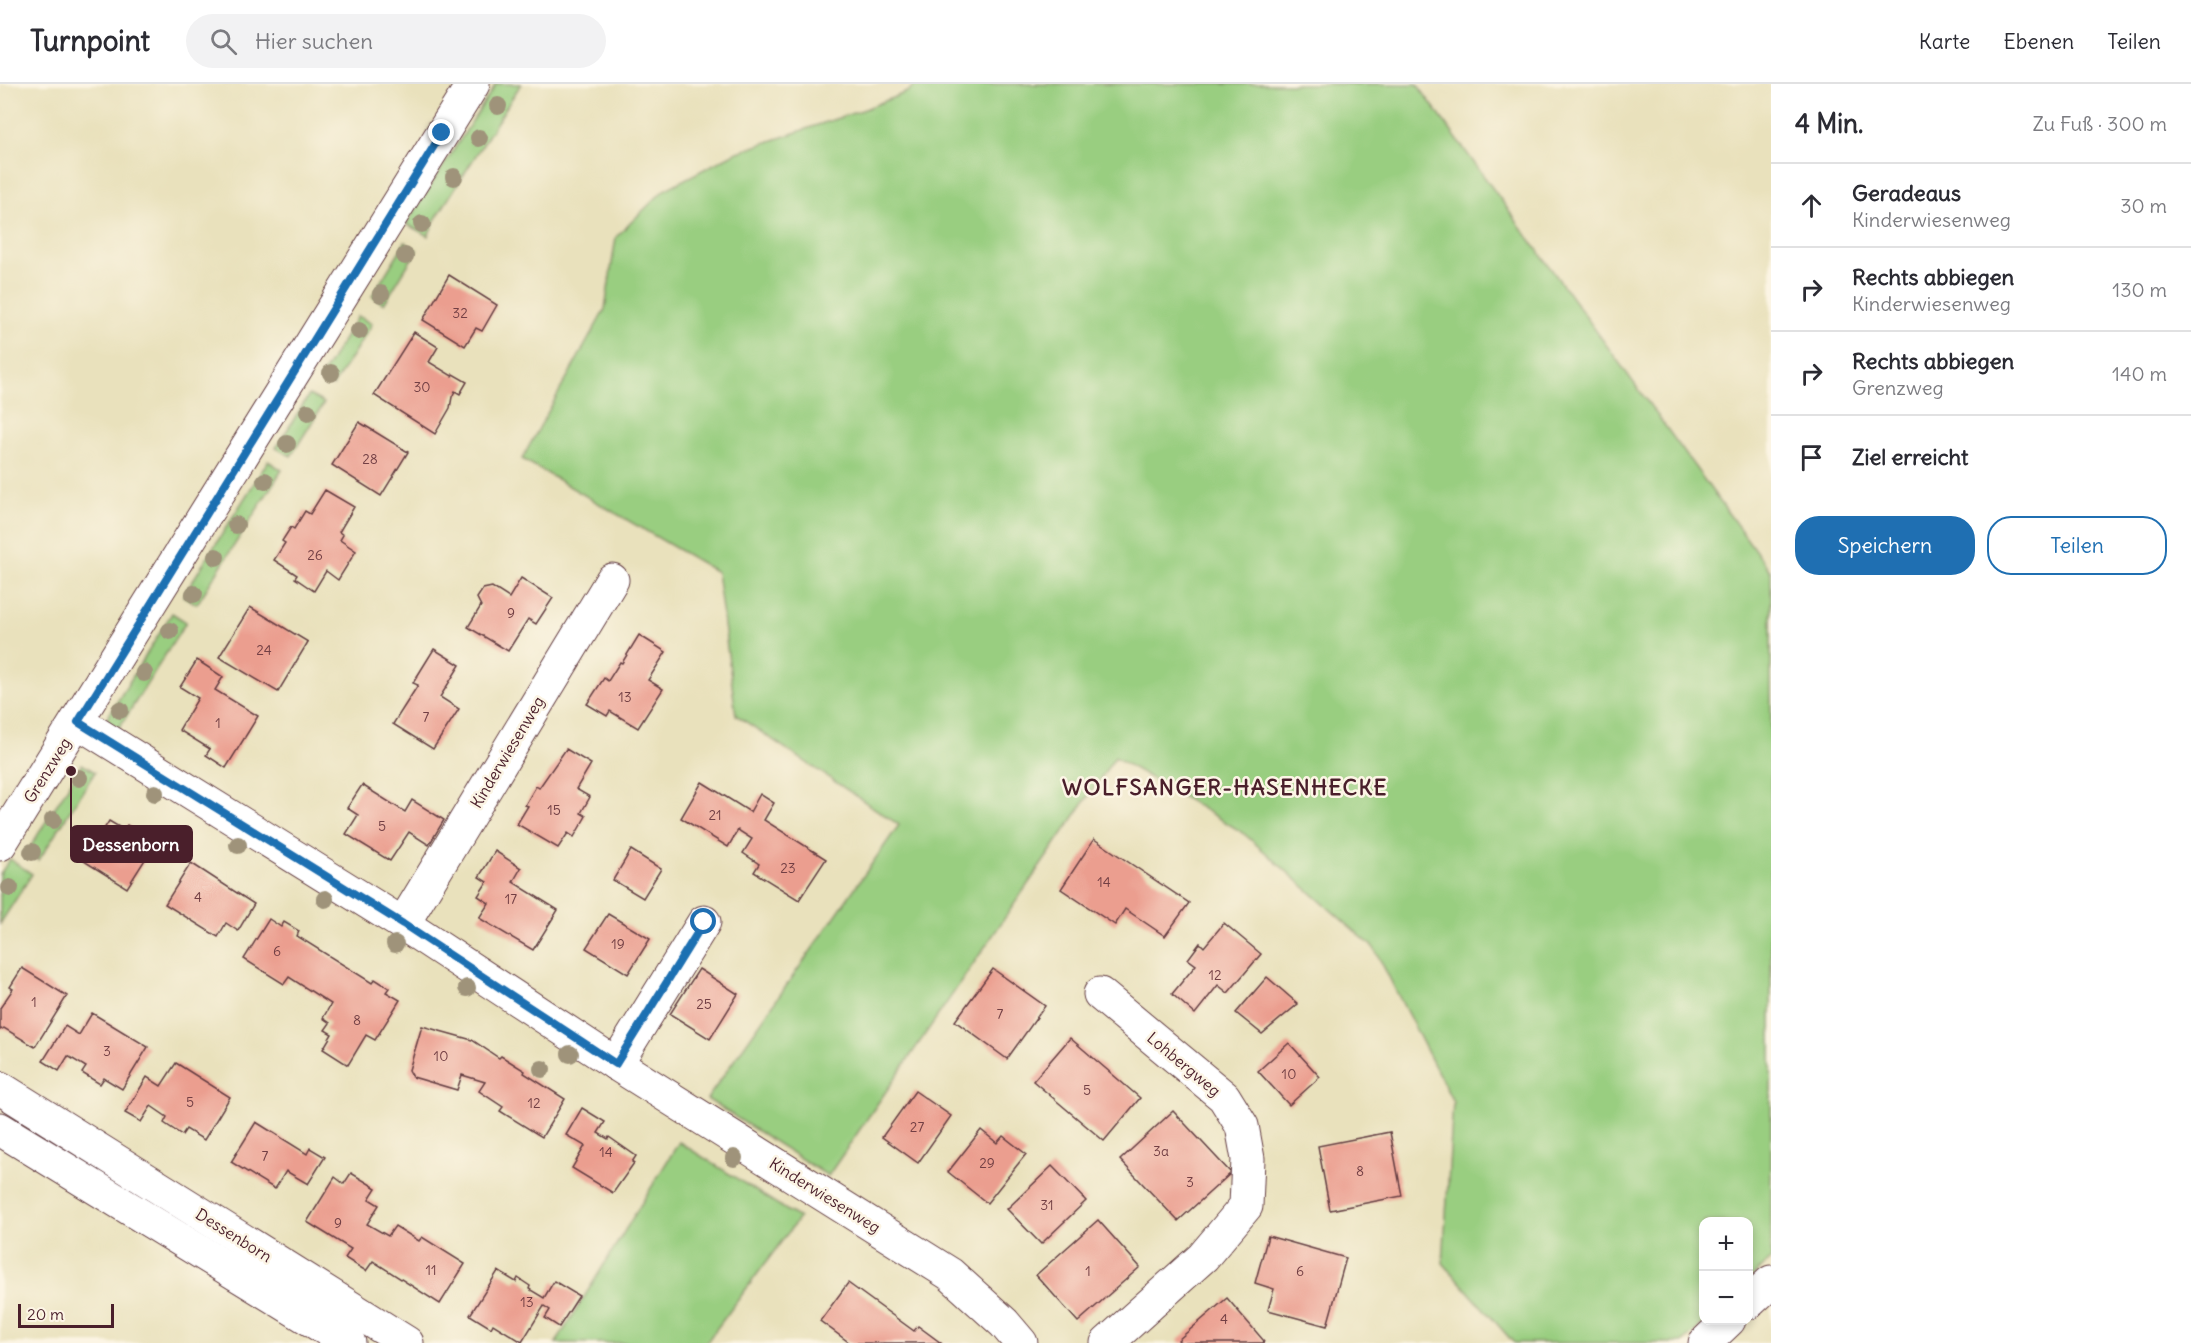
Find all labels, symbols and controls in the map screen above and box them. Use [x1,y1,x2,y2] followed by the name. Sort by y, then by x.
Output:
[186,14,606,68] search box
[30,23,150,59] text: Turnpoint
[207,25,240,58] icon: search
[255,27,373,55] text: Hier suchen
[1919,28,1970,55] text: Karte
[2003,28,2074,55] text: Ebenen
[2107,28,2161,55] text: Teilen
[1795,107,1863,140] text: 4 Min.
[2033,111,2167,136] text: Zu Fuß · 300 m
[428,119,454,145] route end
[1852,179,1961,207] text: Geradeaus
[1795,189,1828,222] icon: ahead
[2120,193,2167,218] text: 30 m
[1852,207,2011,232] text: Kinderwiesenweg
[1852,263,2014,291] text: Rechts abbiegen
[1795,273,1828,306] icon: right
[2112,277,2167,302] text: 130 m
[1852,291,2011,316] text: Kinderwiesenweg
[452,304,468,322] house number: 32
[1852,347,2014,375] text: Rechts abbiegen
[1795,357,1828,390] icon: right
[2112,361,2167,386] text: 140 m
[1852,375,1944,400] text: Grenzweg
[413,378,431,396] house number: 30
[1795,441,1828,474] icon: arrive
[1852,443,1969,471] text: Ziel erreicht
[362,450,378,468] house number: 28
[1795,516,1975,575] button: Speichern
[1987,516,2167,575] button: Teilen
[307,546,323,564] house number: 26
[507,604,515,622] house number: 9
[256,641,272,659] house number: 24
[618,688,632,706] house number: 13
[466,692,548,812] street label: Kinderwiesenweg
[423,708,430,726] house number: 7
[215,714,221,732] house number: 1
[19,734,75,806] street label: Grenzweg
[1062,773,1388,801] district label: WOLFSANGER-HASENHECKE
[547,801,561,819] house number: 15
[708,806,722,824] house number: 21
[378,817,386,835] house number: 5
[71,826,192,862] callout: Dessenborn
[83,833,180,856] text: Dessenborn
[780,859,796,877] house number: 23
[1097,873,1111,891] house number: 14
[194,888,202,906] house number: 4
[505,890,517,908] house number: 17
[690,908,716,934] route start
[611,935,625,953] house number: 19
[273,942,281,960] house number: 6
[1208,966,1222,984] house number: 12
[31,993,37,1011] house number: 1
[696,995,712,1013] house number: 25
[997,1005,1004,1023] house number: 7
[353,1011,361,1029] house number: 8
[1143,1028,1225,1100] street label: Lohbergweg
[103,1042,111,1060] house number: 3
[434,1047,448,1065] house number: 10
[1282,1065,1296,1083] house number: 10
[1083,1081,1091,1099] house number: 5
[186,1093,194,1111] house number: 5
[527,1094,541,1112] house number: 12
[910,1118,924,1136] house number: 27
[1153,1142,1169,1160] house number: 3a
[599,1143,613,1161] house number: 14
[262,1147,269,1165] house number: 7
[766,1153,884,1237] street label: Kinderwiesenweg
[979,1154,995,1172] house number: 29
[1356,1162,1364,1180] house number: 8
[1186,1173,1194,1191] house number: 3
[1040,1196,1054,1214] house number: 31
[192,1204,276,1266] street label: Dessenborn
[334,1214,342,1232] house number: 9
[1699,1217,1753,1325] map controls
[1699,1217,1753,1271] button: +
[425,1261,437,1279] house number: 11
[1085,1262,1091,1280] house number: 1
[1296,1262,1304,1280] house number: 6
[1699,1271,1753,1325] button: −
[520,1293,534,1311] house number: 13
[18,1301,114,1328] scale bar
[27,1304,64,1324] text: 20 m
[1220,1310,1228,1328] house number: 4

